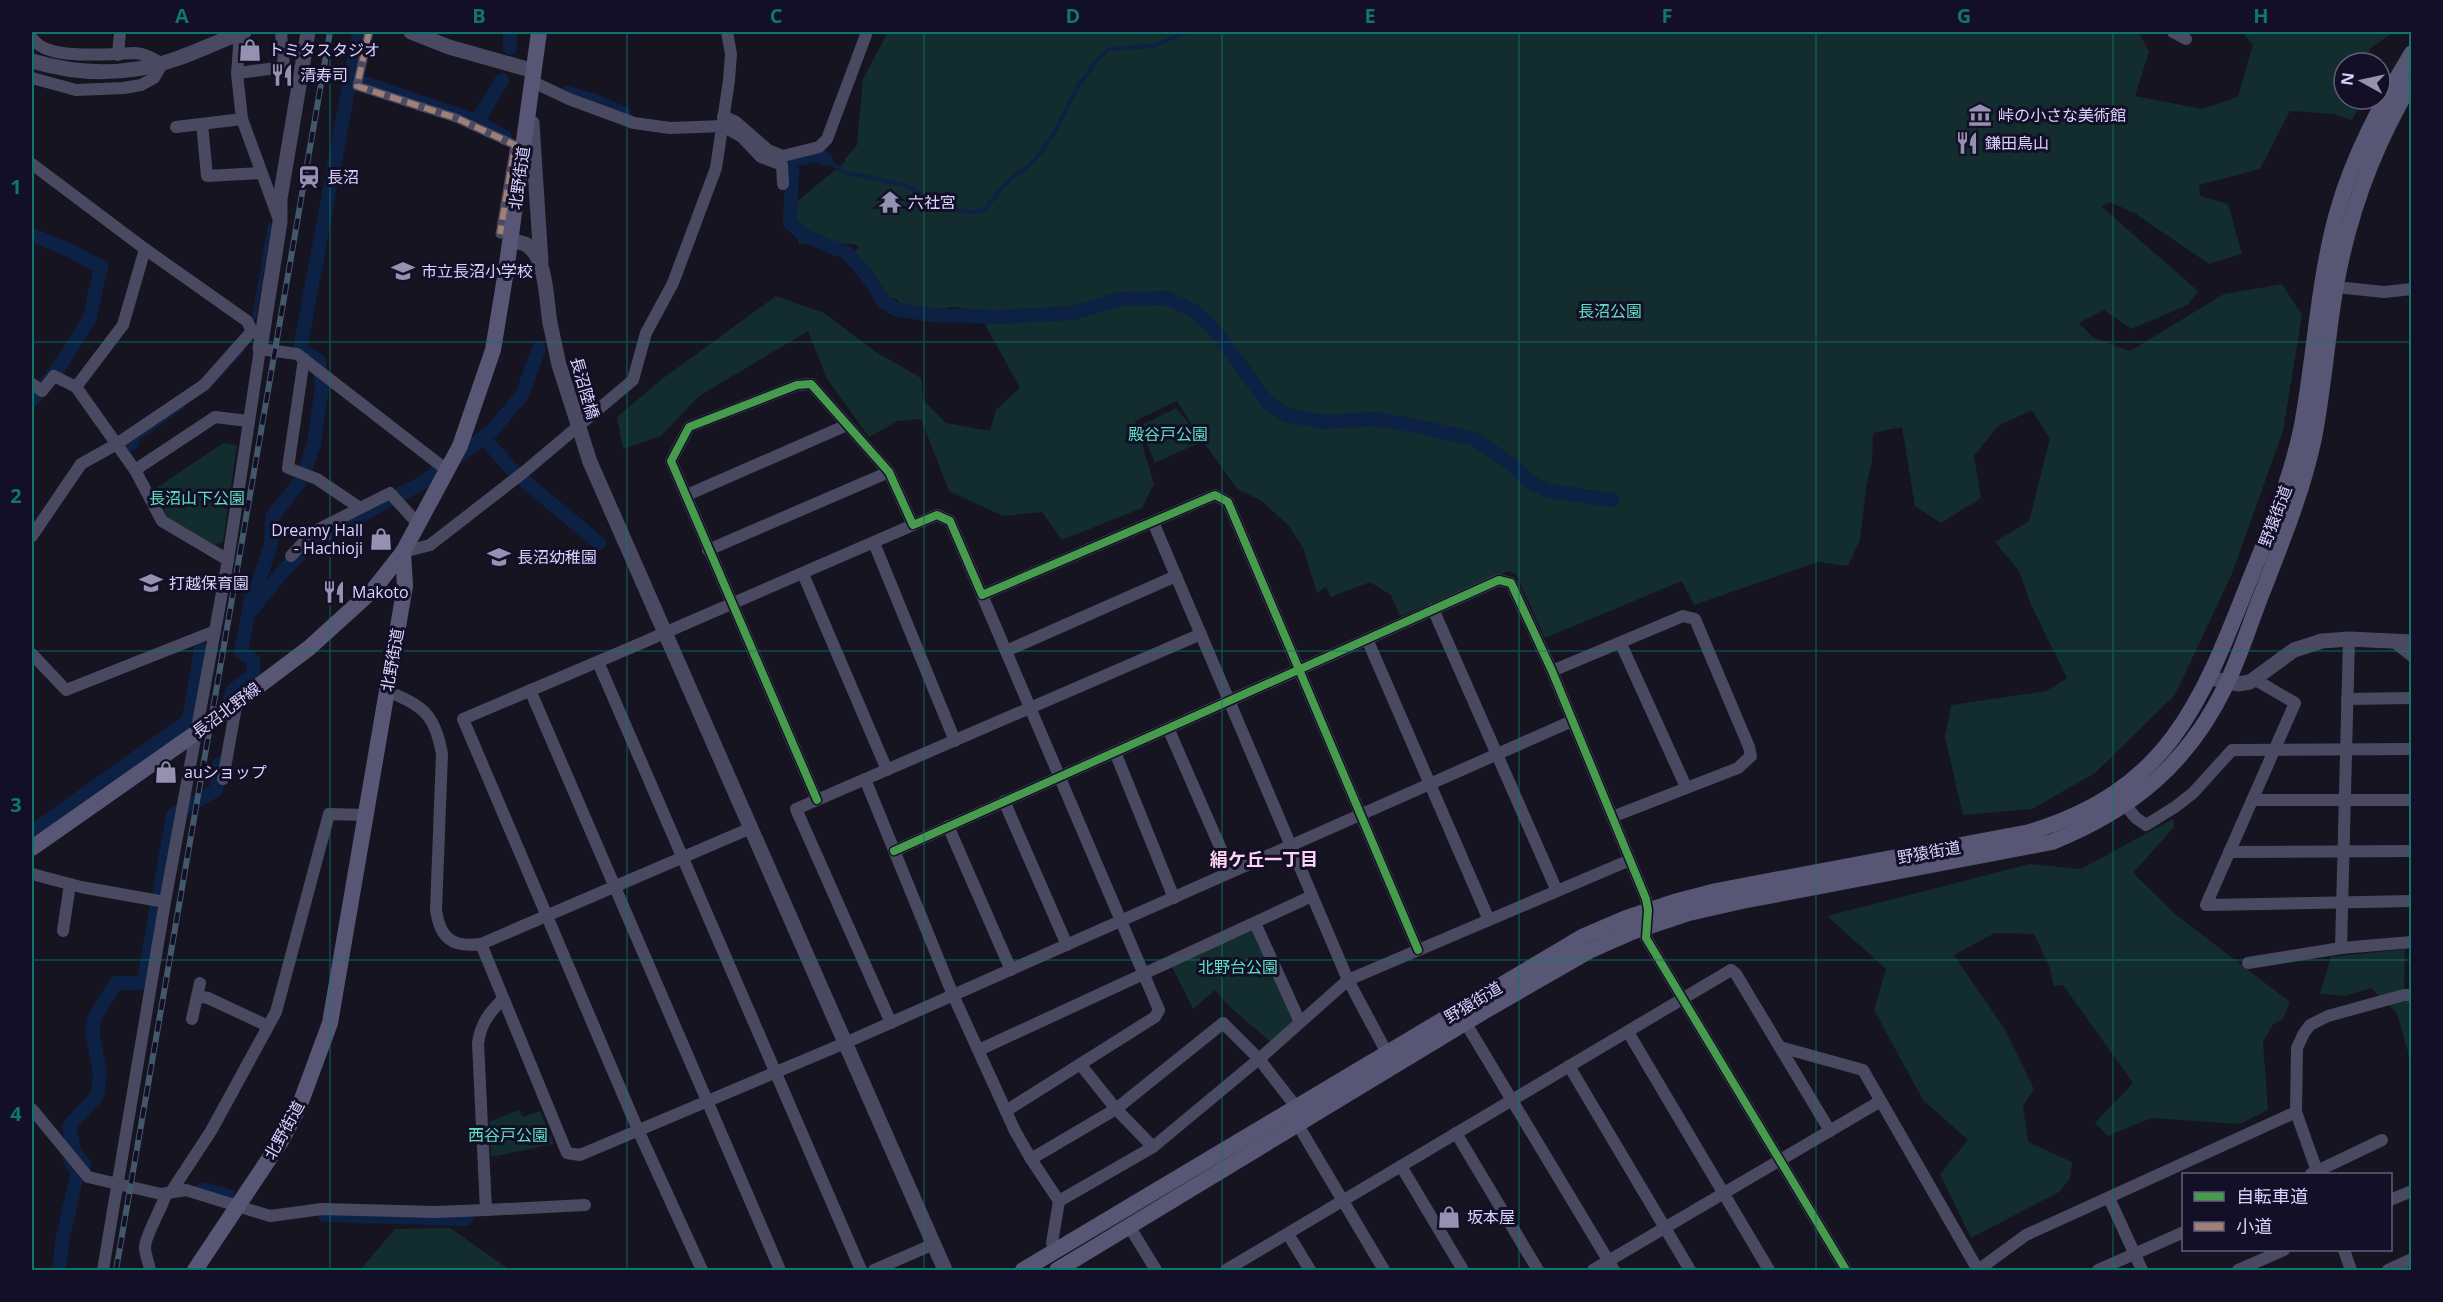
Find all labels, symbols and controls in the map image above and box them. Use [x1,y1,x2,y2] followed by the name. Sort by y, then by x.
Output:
[175,2,189,29] text: A
[472,2,486,29] text: B
[770,2,783,29] text: C
[1066,2,1080,29] text: D
[1364,2,1376,29] text: E
[1662,2,1672,29] text: F
[1957,2,1971,29] text: G
[2253,2,2269,29] text: H
[237,37,263,63] shop icon: トミタスタジオ
[268,39,380,61] place label: トミタスタジオ
[2332,51,2392,111] north arrow
[269,62,295,88] restaurant icon: 清寿司
[300,64,348,86] place label: 清寿司
[2335,71,2359,87] text: N
[1967,102,1993,128] museum icon: 峠の小さな美術館
[1998,104,2126,126] place label: 峠の小さな美術館
[1954,130,1980,156] restaurant icon: 鎌田鳥山
[1985,132,2049,154] place label: 鎌田鳥山
[504,145,534,211] street label: 北野街道
[296,164,322,190] station icon: 長沼
[327,166,359,188] place label: 長沼
[10,173,22,200] text: 1
[877,189,903,215] temple icon: 六社宮
[908,191,956,213] place label: 六社宮
[390,258,416,284] school or university icon: 市立長沼小学校
[421,260,533,282] place label: 市立長沼小学校
[1578,300,1642,322] park label: 長沼公園
[566,354,604,422] street label: 長沼陸橋
[1128,423,1208,445] park label: 殿谷戸公園
[10,482,22,509] text: 2
[2253,482,2297,550] street label: 野猿街道
[149,487,245,509] park label: 長沼山下公園
[271,519,363,559] place label: Dreamy Hall - Hachioji
[368,526,394,552] shop icon: Dreamy Hall - Hachioji
[486,544,512,570] school or university icon: 長沼幼稚園
[517,546,597,568] place label: 長沼幼稚園
[138,570,164,596] school or university icon: 打越保育園
[169,572,249,594] place label: 打越保育園
[321,579,347,605] restaurant icon: Makoto
[352,581,409,603] place label: Makoto
[376,627,408,693] street label: 北野街道
[187,677,265,743] street label: 長沼北野線
[153,759,179,785] shop icon: auショップ
[184,761,267,783] place label: auショップ
[10,791,22,818] text: 3
[1896,836,1962,868] street label: 野猿街道
[1210,847,1318,871] district label: 絹ケ丘一丁目
[1198,956,1278,978] park label: 北野台公園
[1440,976,1506,1028] street label: 野猿街道
[259,1097,309,1163] street label: 北野街道
[10,1100,22,1127] text: 4
[468,1124,548,1146] park label: 西谷戸公園
[2182,1173,2392,1251] legend
[2236,1184,2308,1208] text: 自転車道
[1436,1204,1462,1230] shop icon: 坂本屋
[1467,1206,1515,1228] place label: 坂本屋
[2236,1214,2272,1238] text: 小道

